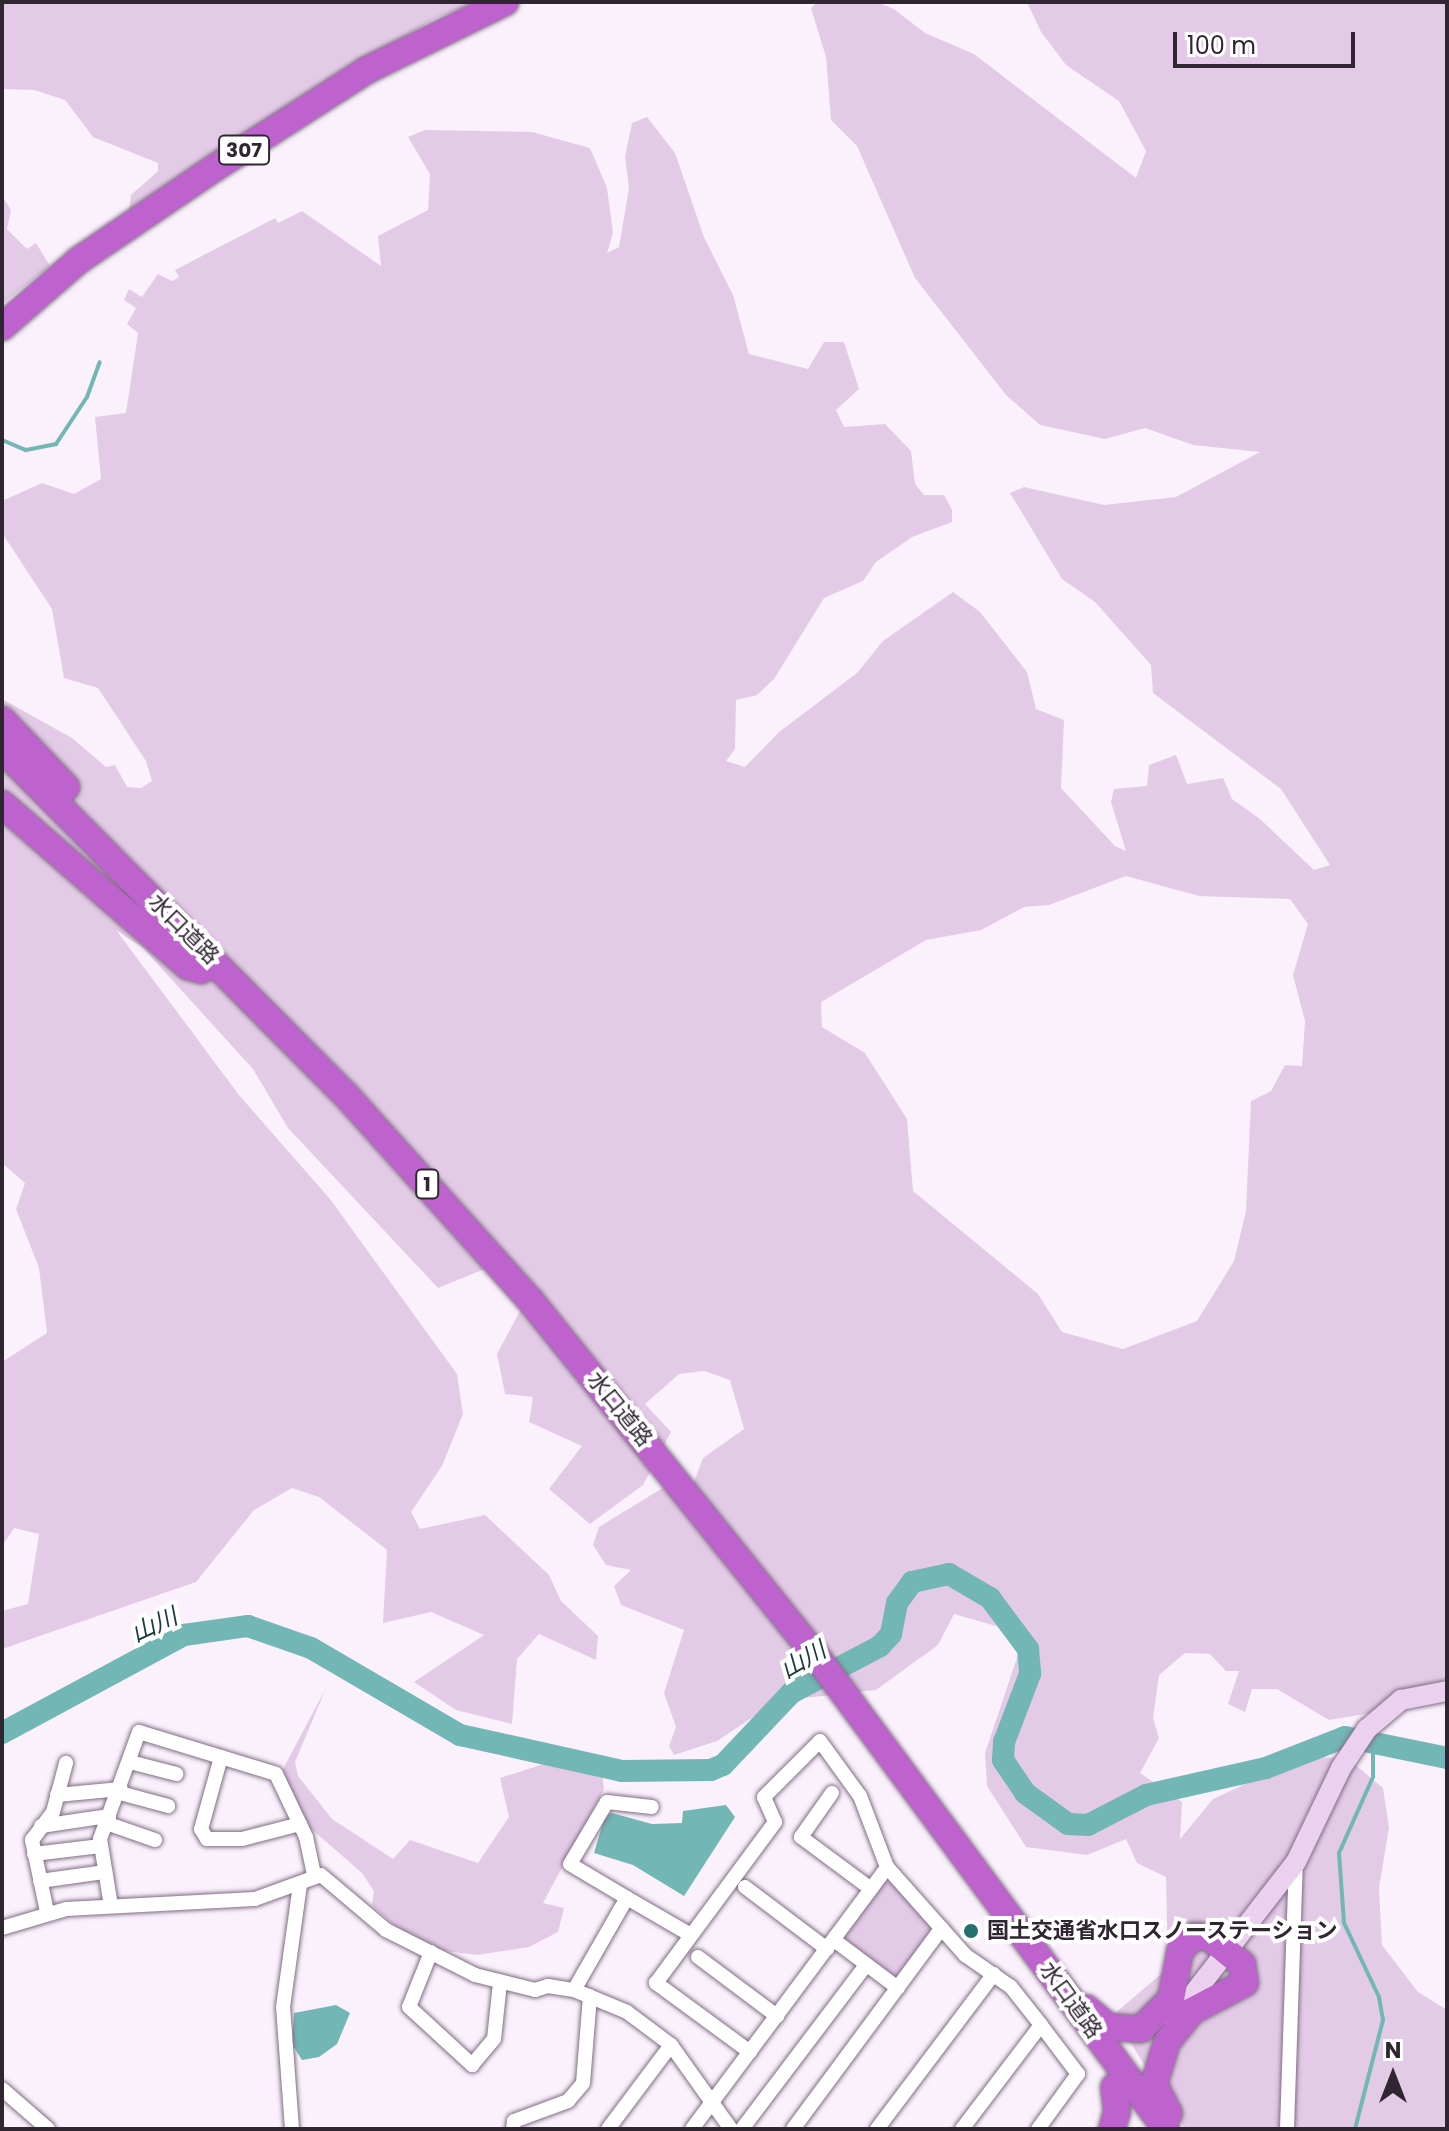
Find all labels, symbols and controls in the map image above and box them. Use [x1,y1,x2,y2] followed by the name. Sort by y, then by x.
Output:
[1177,16,1359,66] scale bar
[1187,29,1256,62] text: 100 m
[218,134,270,166] road number: 307
[144,889,224,969] street label: 水口道路
[415,1168,439,1200] road number: 1
[582,1366,658,1452] street label: 水口道路
[126,1602,182,1648] water label: 山川
[775,1636,831,1684] water label: 山川
[987,1918,1339,1944] place label: 国土交通省水口スノーステーション
[962,1922,980,1940] marker: 国土交通省水口スノーステーション
[1034,1957,1108,2043] street label: 水口道路
[1353,2035,1433,2115] north arrow
[1385,2035,1401,2066] text: N

